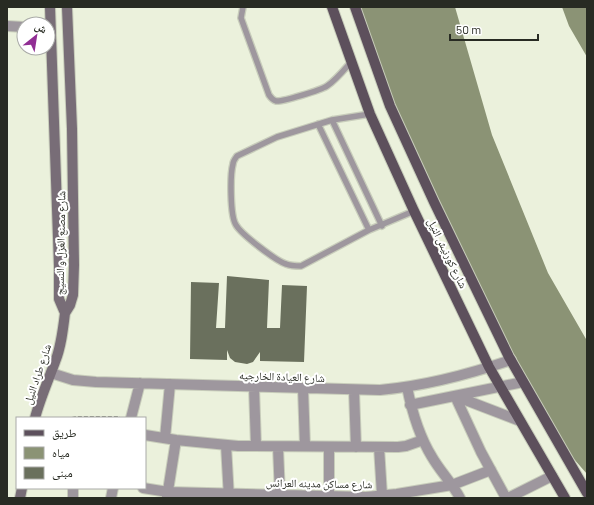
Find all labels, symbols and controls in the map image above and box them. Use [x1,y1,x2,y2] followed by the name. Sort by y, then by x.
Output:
[16,16,56,56] north arrow
[450,16,538,42] scale bar
[32,18,50,37] text: ش
[456,22,481,36] text: 50 m
[53,191,68,295] street label: شارع مصنع الغزل و النسيج
[425,216,471,290] street label: شارع كورنيش النيل
[21,342,54,406] street label: شارع طراد النيل
[239,368,325,385] street label: شارع العيادة الخارجيه
[16,417,146,489] legend
[52,425,77,440] text: طريق
[52,445,70,460] text: مياه
[52,465,73,480] text: مبنى
[266,476,372,491] street label: شارع مساكن مدينه العرائس

